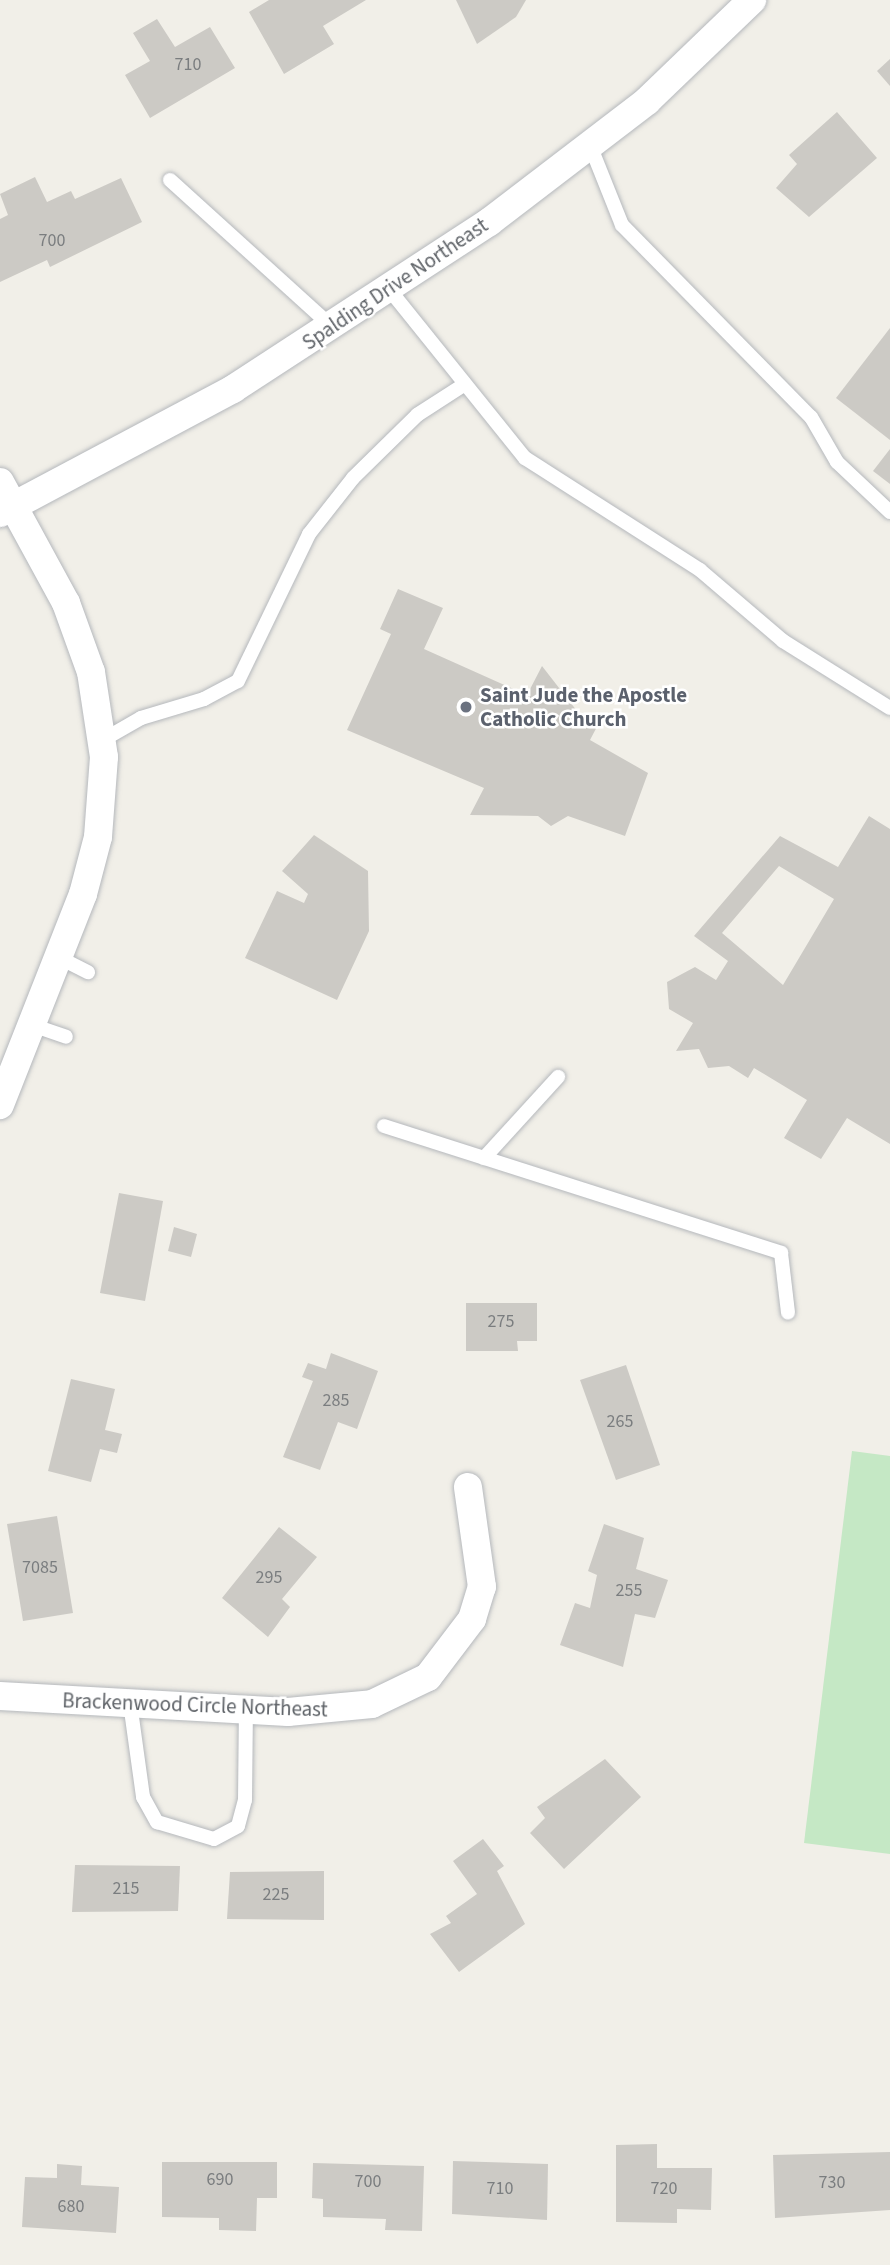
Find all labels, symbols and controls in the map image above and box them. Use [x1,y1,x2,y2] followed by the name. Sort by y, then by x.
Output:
[175,54,201,76] house number: 710
[297,213,493,355] street label: Spalding Drive Northeast
[39,230,65,252] house number: 700
[480,682,687,732] place label: Saint Jude the Apostle Catholic Church
[458,699,474,715] marker: Saint Jude the Apostle Catholic Church
[488,1311,514,1333] house number: 275
[323,1390,349,1412] house number: 285
[607,1411,633,1433] house number: 265
[22,1557,58,1579] house number: 7085
[256,1567,282,1589] house number: 295
[616,1580,642,1602] house number: 255
[62,1688,328,1722] street label: Brackenwood Circle Northeast
[113,1878,139,1900] house number: 215
[263,1884,289,1906] house number: 225
[207,2169,233,2191] house number: 690
[355,2171,381,2193] house number: 700
[819,2172,845,2194] house number: 730
[487,2178,513,2200] house number: 710
[651,2178,677,2200] house number: 720
[58,2196,84,2218] house number: 680

